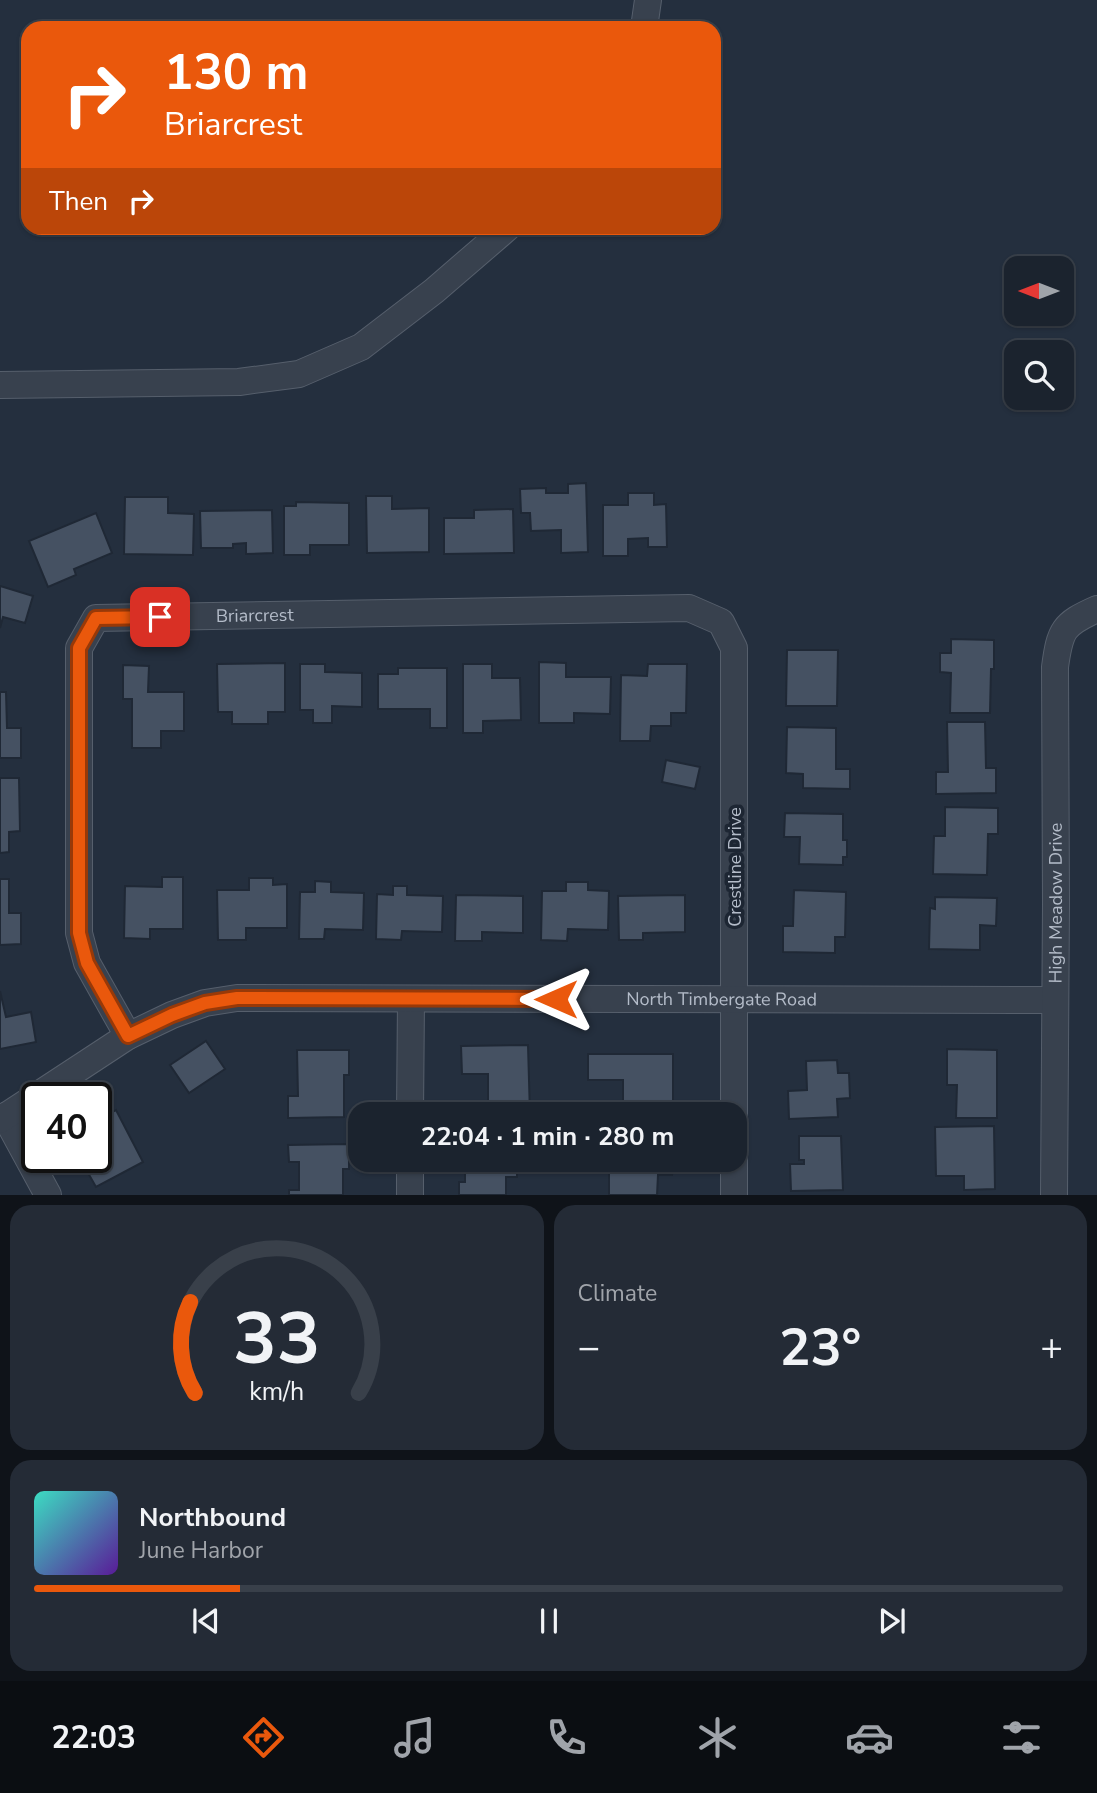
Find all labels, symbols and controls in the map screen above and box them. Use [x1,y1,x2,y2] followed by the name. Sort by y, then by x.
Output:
[164,39,308,106] text: 130 m
[49,49,140,140] icon: right
[164,103,302,146] text: Briarcrest
[122,182,160,220] icon: right
[49,184,108,219] text: Then
[1004,256,1074,326] north arrow
[1004,256,1074,410] map controls
[1004,340,1074,410] button: search
[130,587,190,647] pin
[141,598,179,636] icon: arrive
[216,603,295,628] street label: Briarcrest
[723,807,747,927] street label: Crestline Drive
[1043,823,1068,983] street label: High Meadow Drive
[519,962,593,1036] position arrow
[626,987,817,1011] street label: North Timbergate Road
[21,1082,112,1173] speed limit sign: 40
[421,1119,674,1154] text: 22:04 · 1 min · 280 m
[578,1278,657,1309] text: Climate
[233,1290,320,1390] text: 33
[779,1312,861,1383] text: 23°
[578,1322,600,1373] text: −
[1040,1322,1063,1373] text: +
[249,1375,304,1409] text: km/h
[139,1500,286,1535] text: Northbound
[139,1535,263,1566] text: June Harbor
[187,1602,225,1640] icon: previous
[530,1602,568,1640] icon: pause
[873,1602,911,1640] icon: next
[239,1713,288,1762] icon: directions
[390,1713,439,1762] icon: music
[542,1713,591,1762] icon: phone
[693,1713,742,1762] icon: climate
[845,1713,894,1762] icon: car
[997,1713,1046,1762] icon: filters
[51,1716,136,1759] text: 22:03

